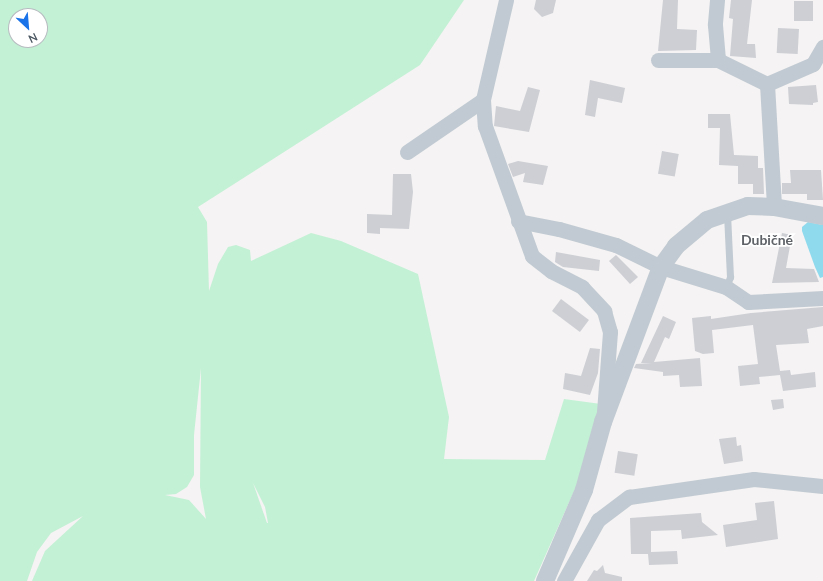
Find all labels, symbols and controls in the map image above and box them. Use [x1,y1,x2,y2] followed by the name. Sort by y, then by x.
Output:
[8,8,48,48] north arrow
[26,31,40,46] text: N
[741,232,793,248] district label: Dubičné

